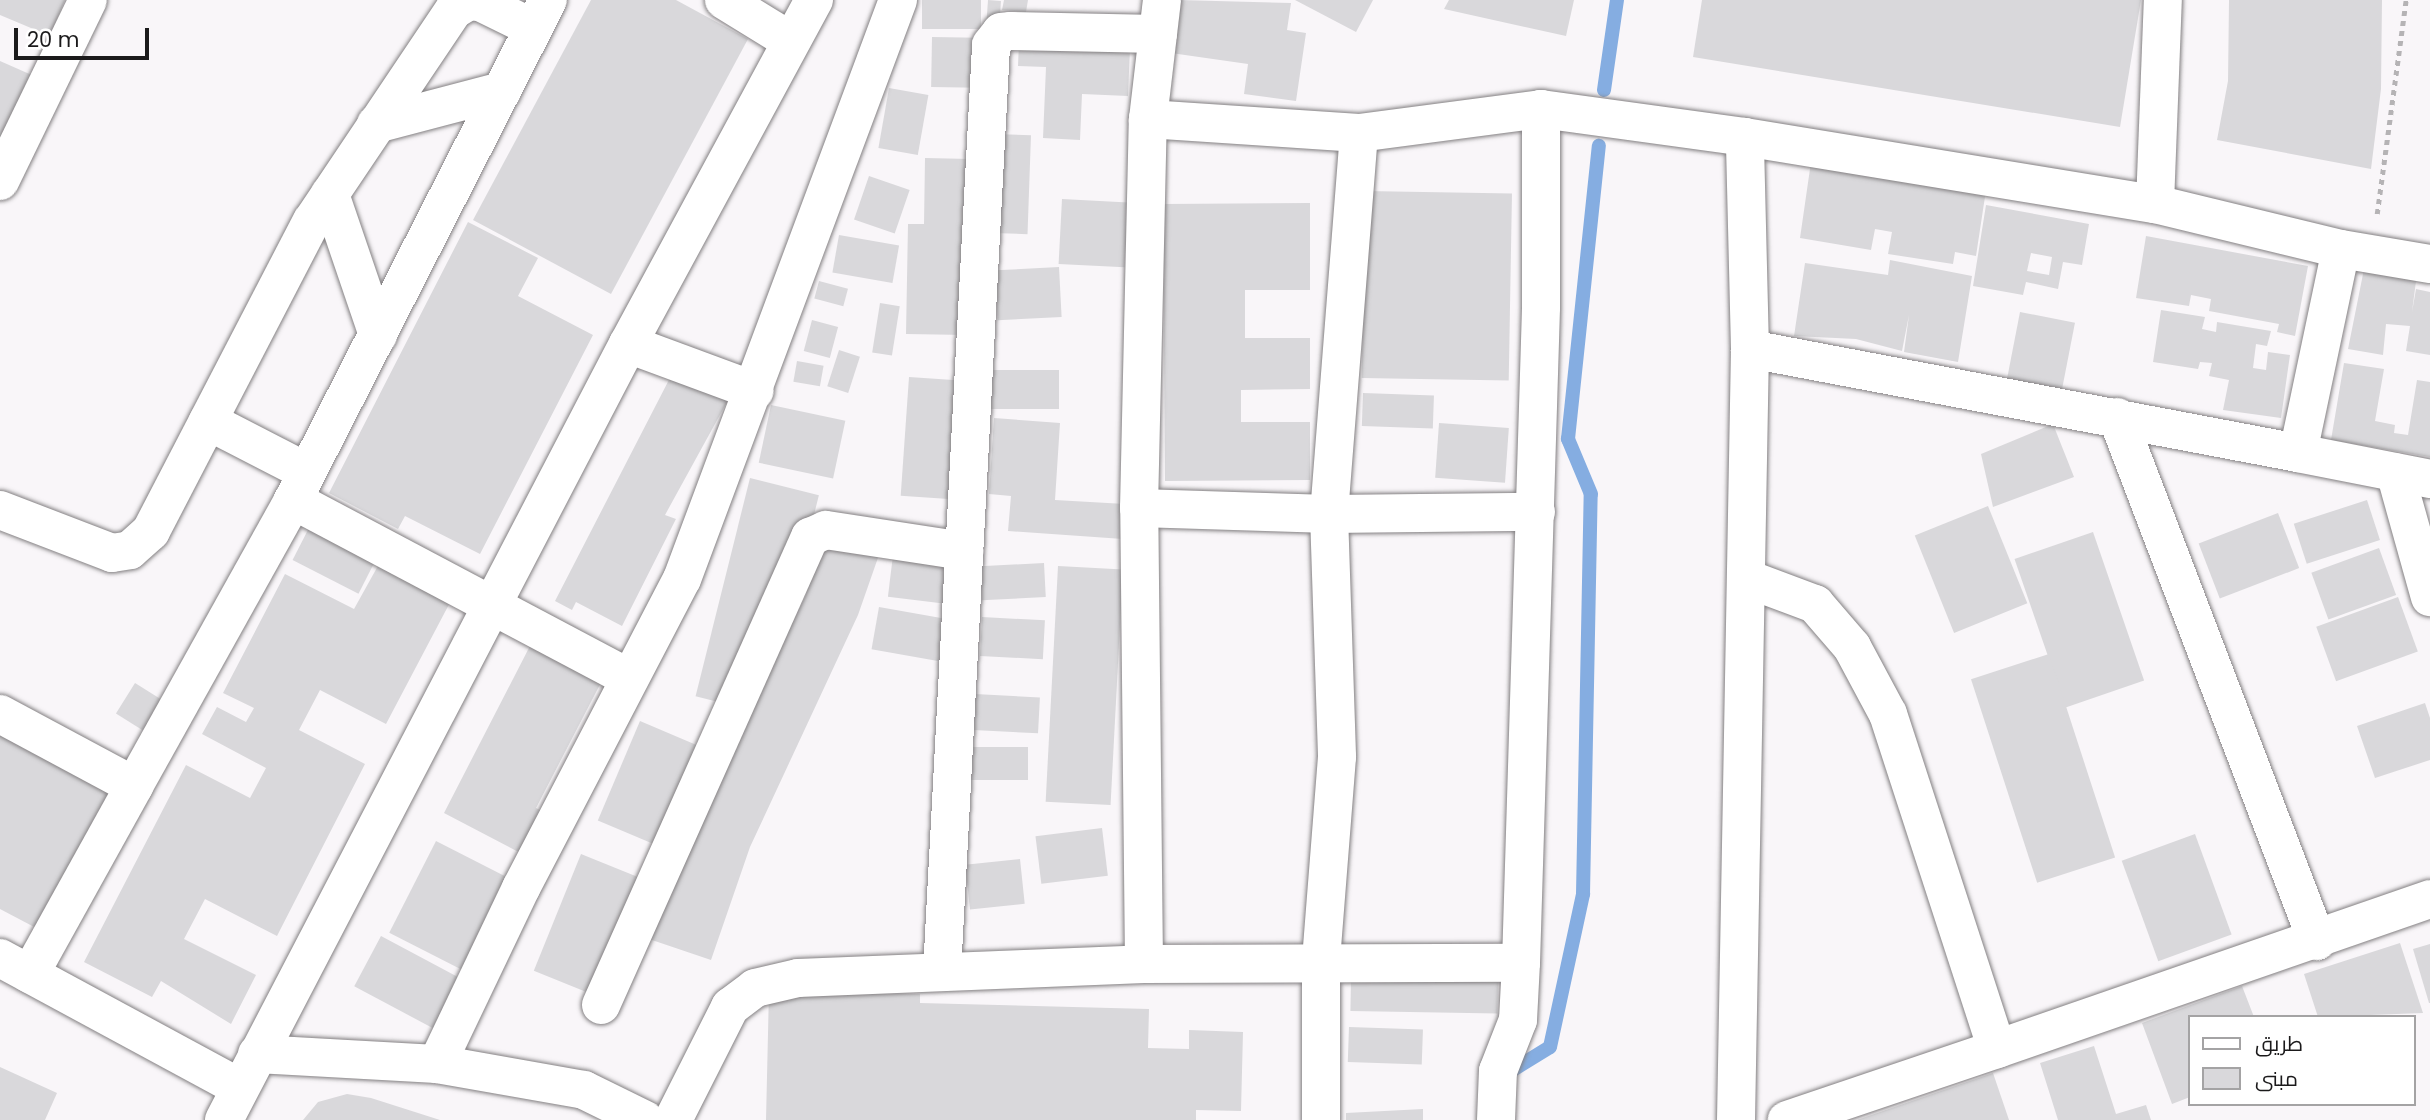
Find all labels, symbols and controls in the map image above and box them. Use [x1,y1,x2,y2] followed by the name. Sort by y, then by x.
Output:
[18,14,152,58] scale bar
[27,25,80,54] text: 20 m
[2188,1015,2416,1106] legend
[2255,1029,2303,1058] text: طريق
[2255,1064,2298,1093] text: مبنى

